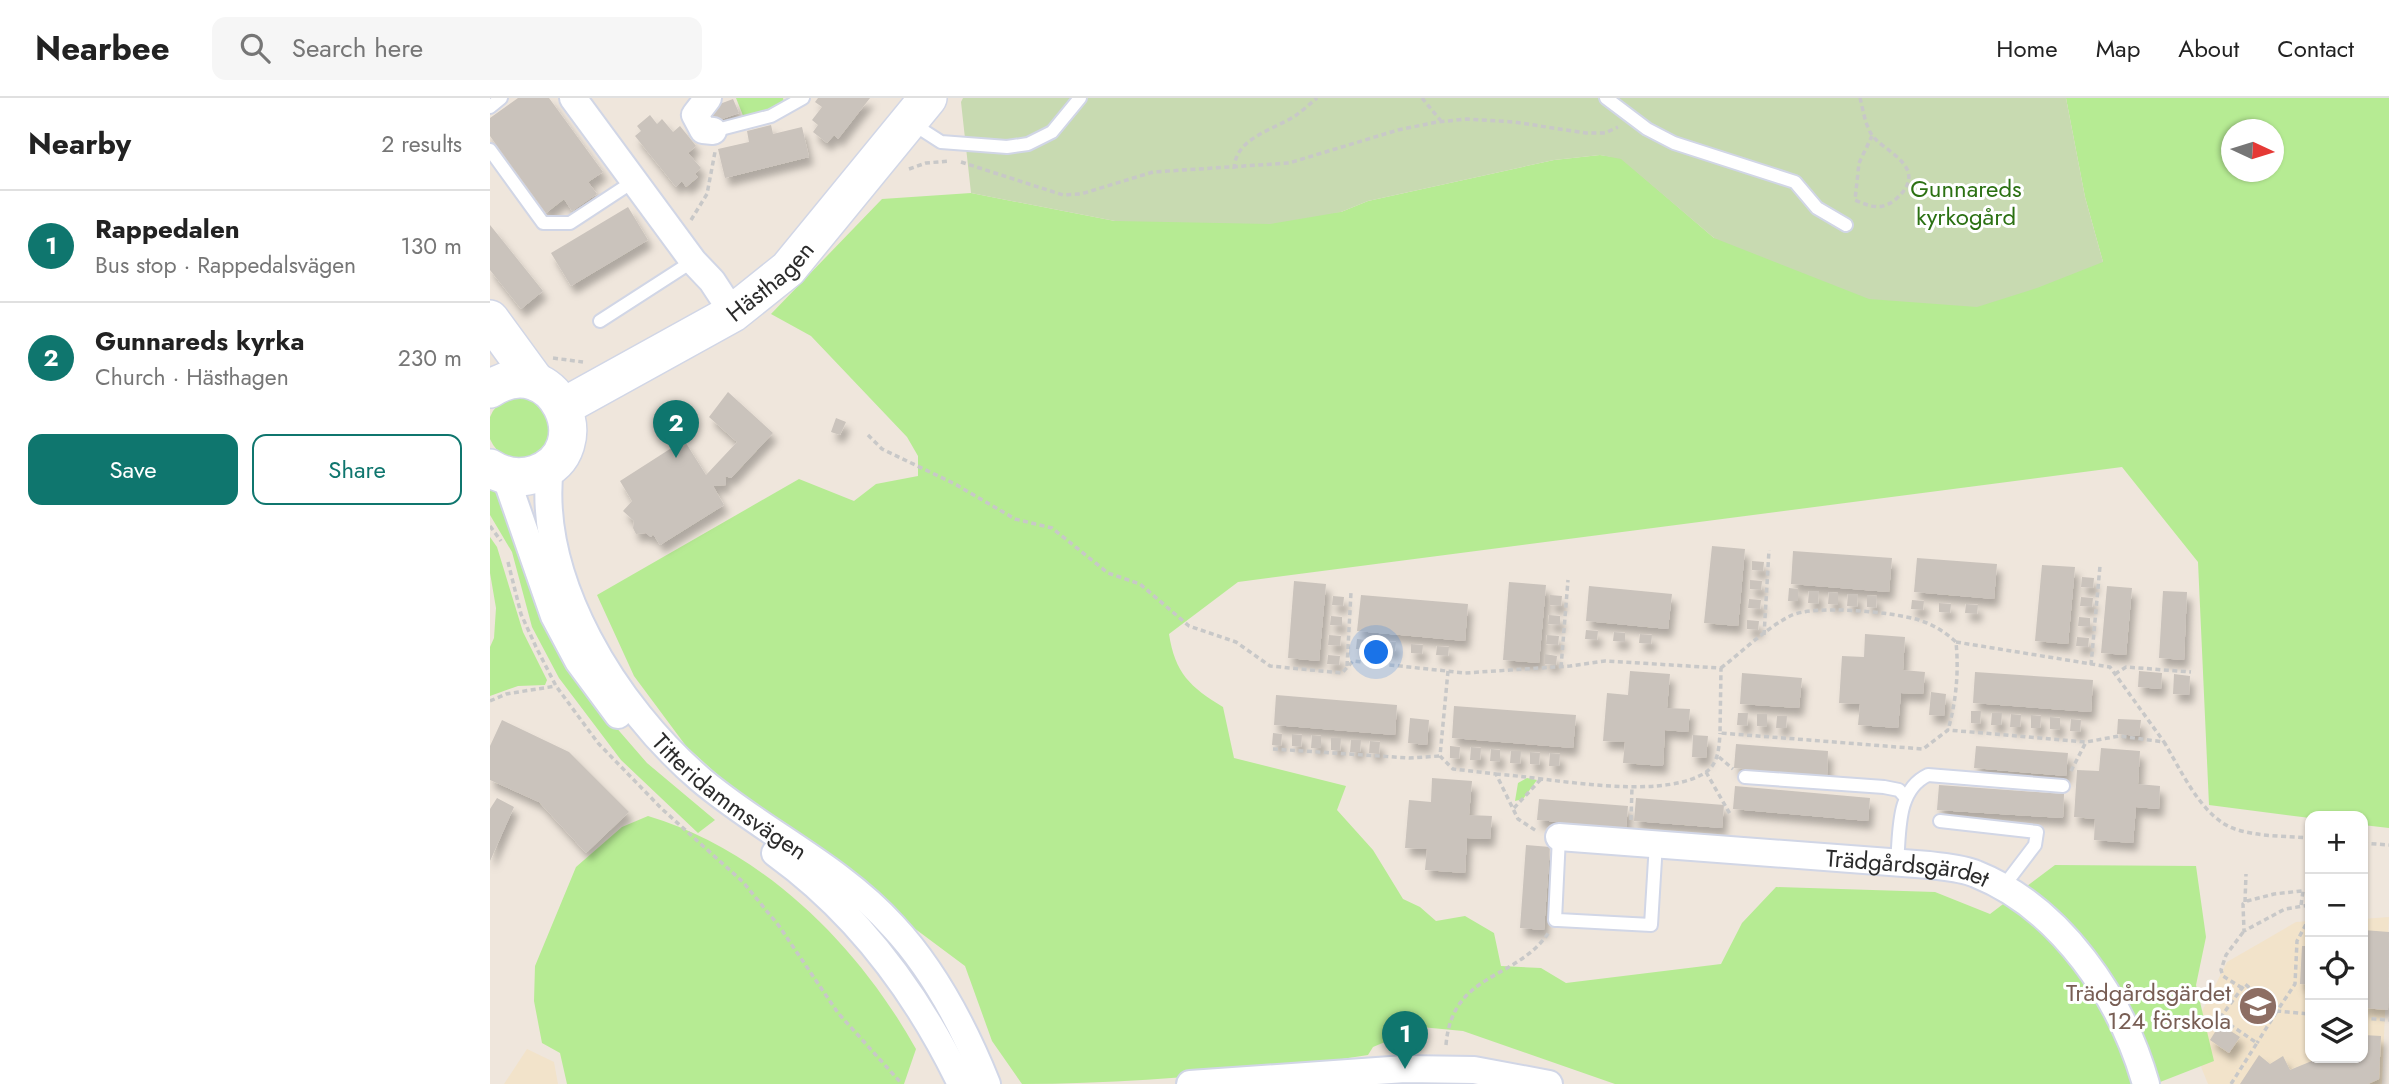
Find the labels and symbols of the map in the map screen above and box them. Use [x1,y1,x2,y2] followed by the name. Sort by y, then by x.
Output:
[2221,119,2284,182] north arrow
[1910,171,2022,234] park label: Gunnareds kyrkogård
[718,233,822,330] street label: Hästhagen
[653,400,699,458] pin: 2
[1359,635,1393,669] your location
[644,725,815,868] street label: Titteridammsvägen
[1824,840,1996,895] street label: Trädgårdsgärdet
[2066,975,2231,1038] place label: Trädgårdsgärdet 124 förskola
[2237,985,2279,1027] school or university icon: Trädgårdsgärdet 124 förskola
[1382,1011,1428,1069] pin: 1

